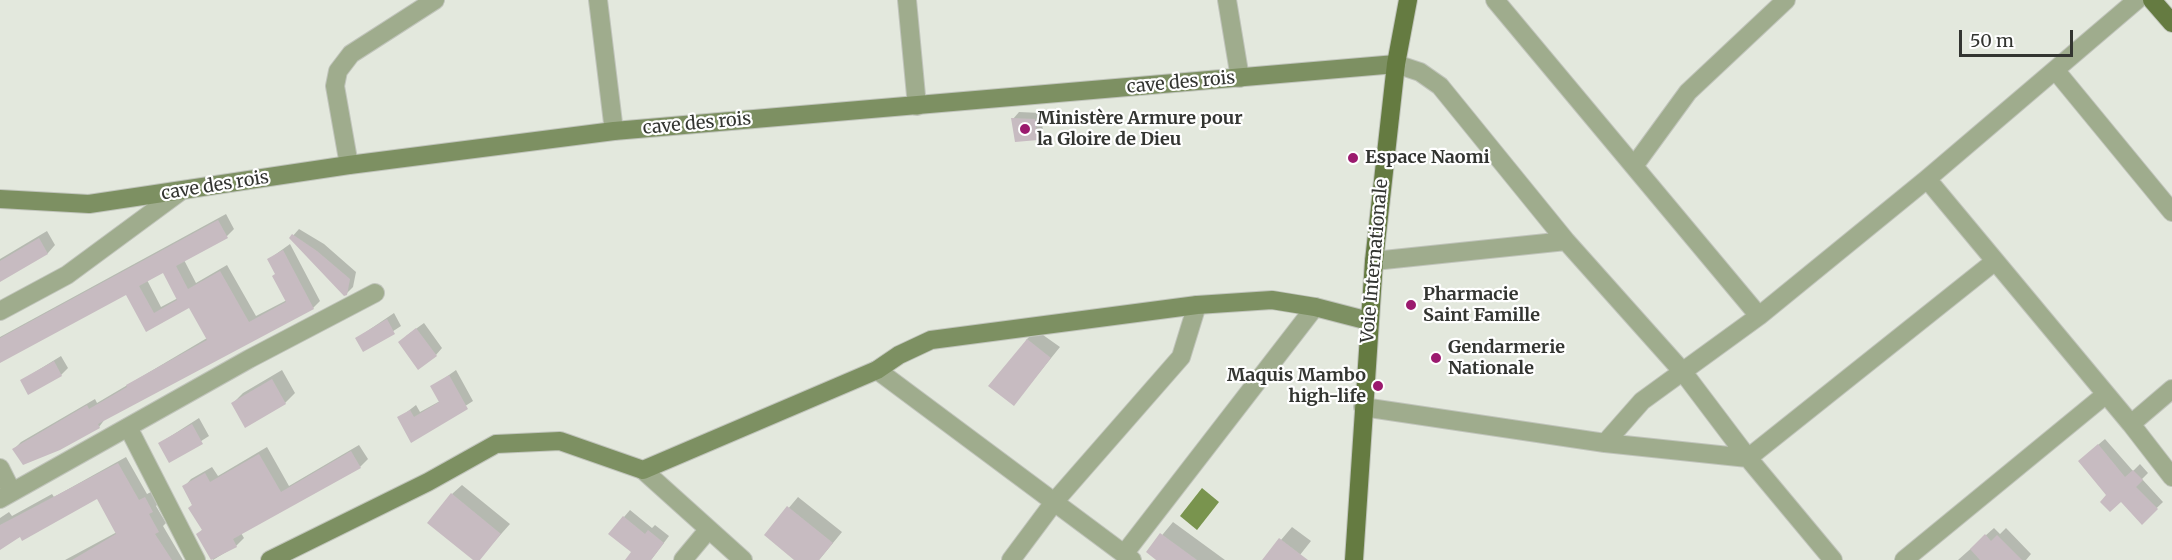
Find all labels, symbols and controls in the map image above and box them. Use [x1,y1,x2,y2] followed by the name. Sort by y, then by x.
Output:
[1962,18,2076,56] scale bar
[1970,29,2014,52] text: 50 m
[1126,68,1236,98] street label: cave des rois
[1037,108,1242,150] place label: Ministère Armure pour la Gloire de Dieu
[642,109,752,139] street label: cave des rois
[1018,122,1032,136] marker: Ministère Armure pour la Gloire de Dieu
[1365,147,1490,169] place label: Espace Naomi
[1346,151,1360,165] marker: Espace Naomi
[160,167,270,205] street label: cave des rois
[1357,178,1393,344] street label: Voie Internationale
[1423,284,1540,326] place label: Pharmacie Saint Famille
[1404,298,1418,312] marker: Pharmacie Saint Famille
[1448,337,1565,380] place label: Gendarmerie Nationale
[1429,351,1443,365] marker: Gendarmerie Nationale
[1227,365,1366,407] place label: Maquis Mambo high-life
[1371,379,1385,393] marker: Maquis Mambo high-life

